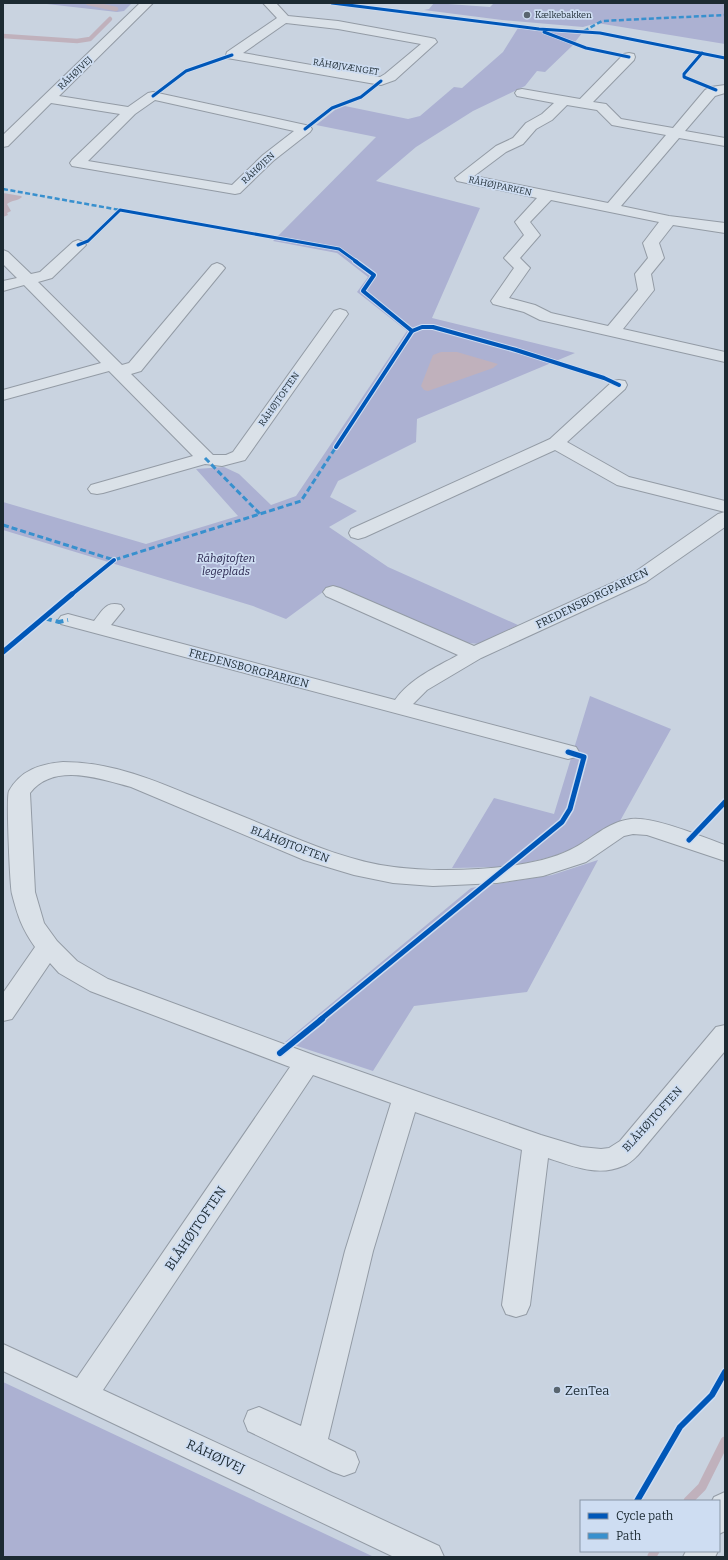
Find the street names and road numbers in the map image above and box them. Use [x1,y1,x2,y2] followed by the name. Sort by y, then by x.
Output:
[55,54,94,92] street label: RÅHØJVEJ
[312,56,381,77] street label: RÅHØJVÆNGET
[239,149,277,186] street label: RÅHØJEN
[467,173,533,198] street label: RÅHØJPARKEN
[256,370,301,428] street label: RÅHØJTOFTEN
[534,565,651,631] street label: FREDENSBORGPARKEN
[188,646,310,691] street label: FREDENSBORGPARKEN
[249,823,331,866] street label: BLÅHØJTOFTEN
[619,1083,685,1155] street label: BLÅHØJTOFTEN
[162,1183,229,1273] street label: BLÅHØJTOFTEN
[184,1436,247,1476] street label: RÅHØJVEJ

